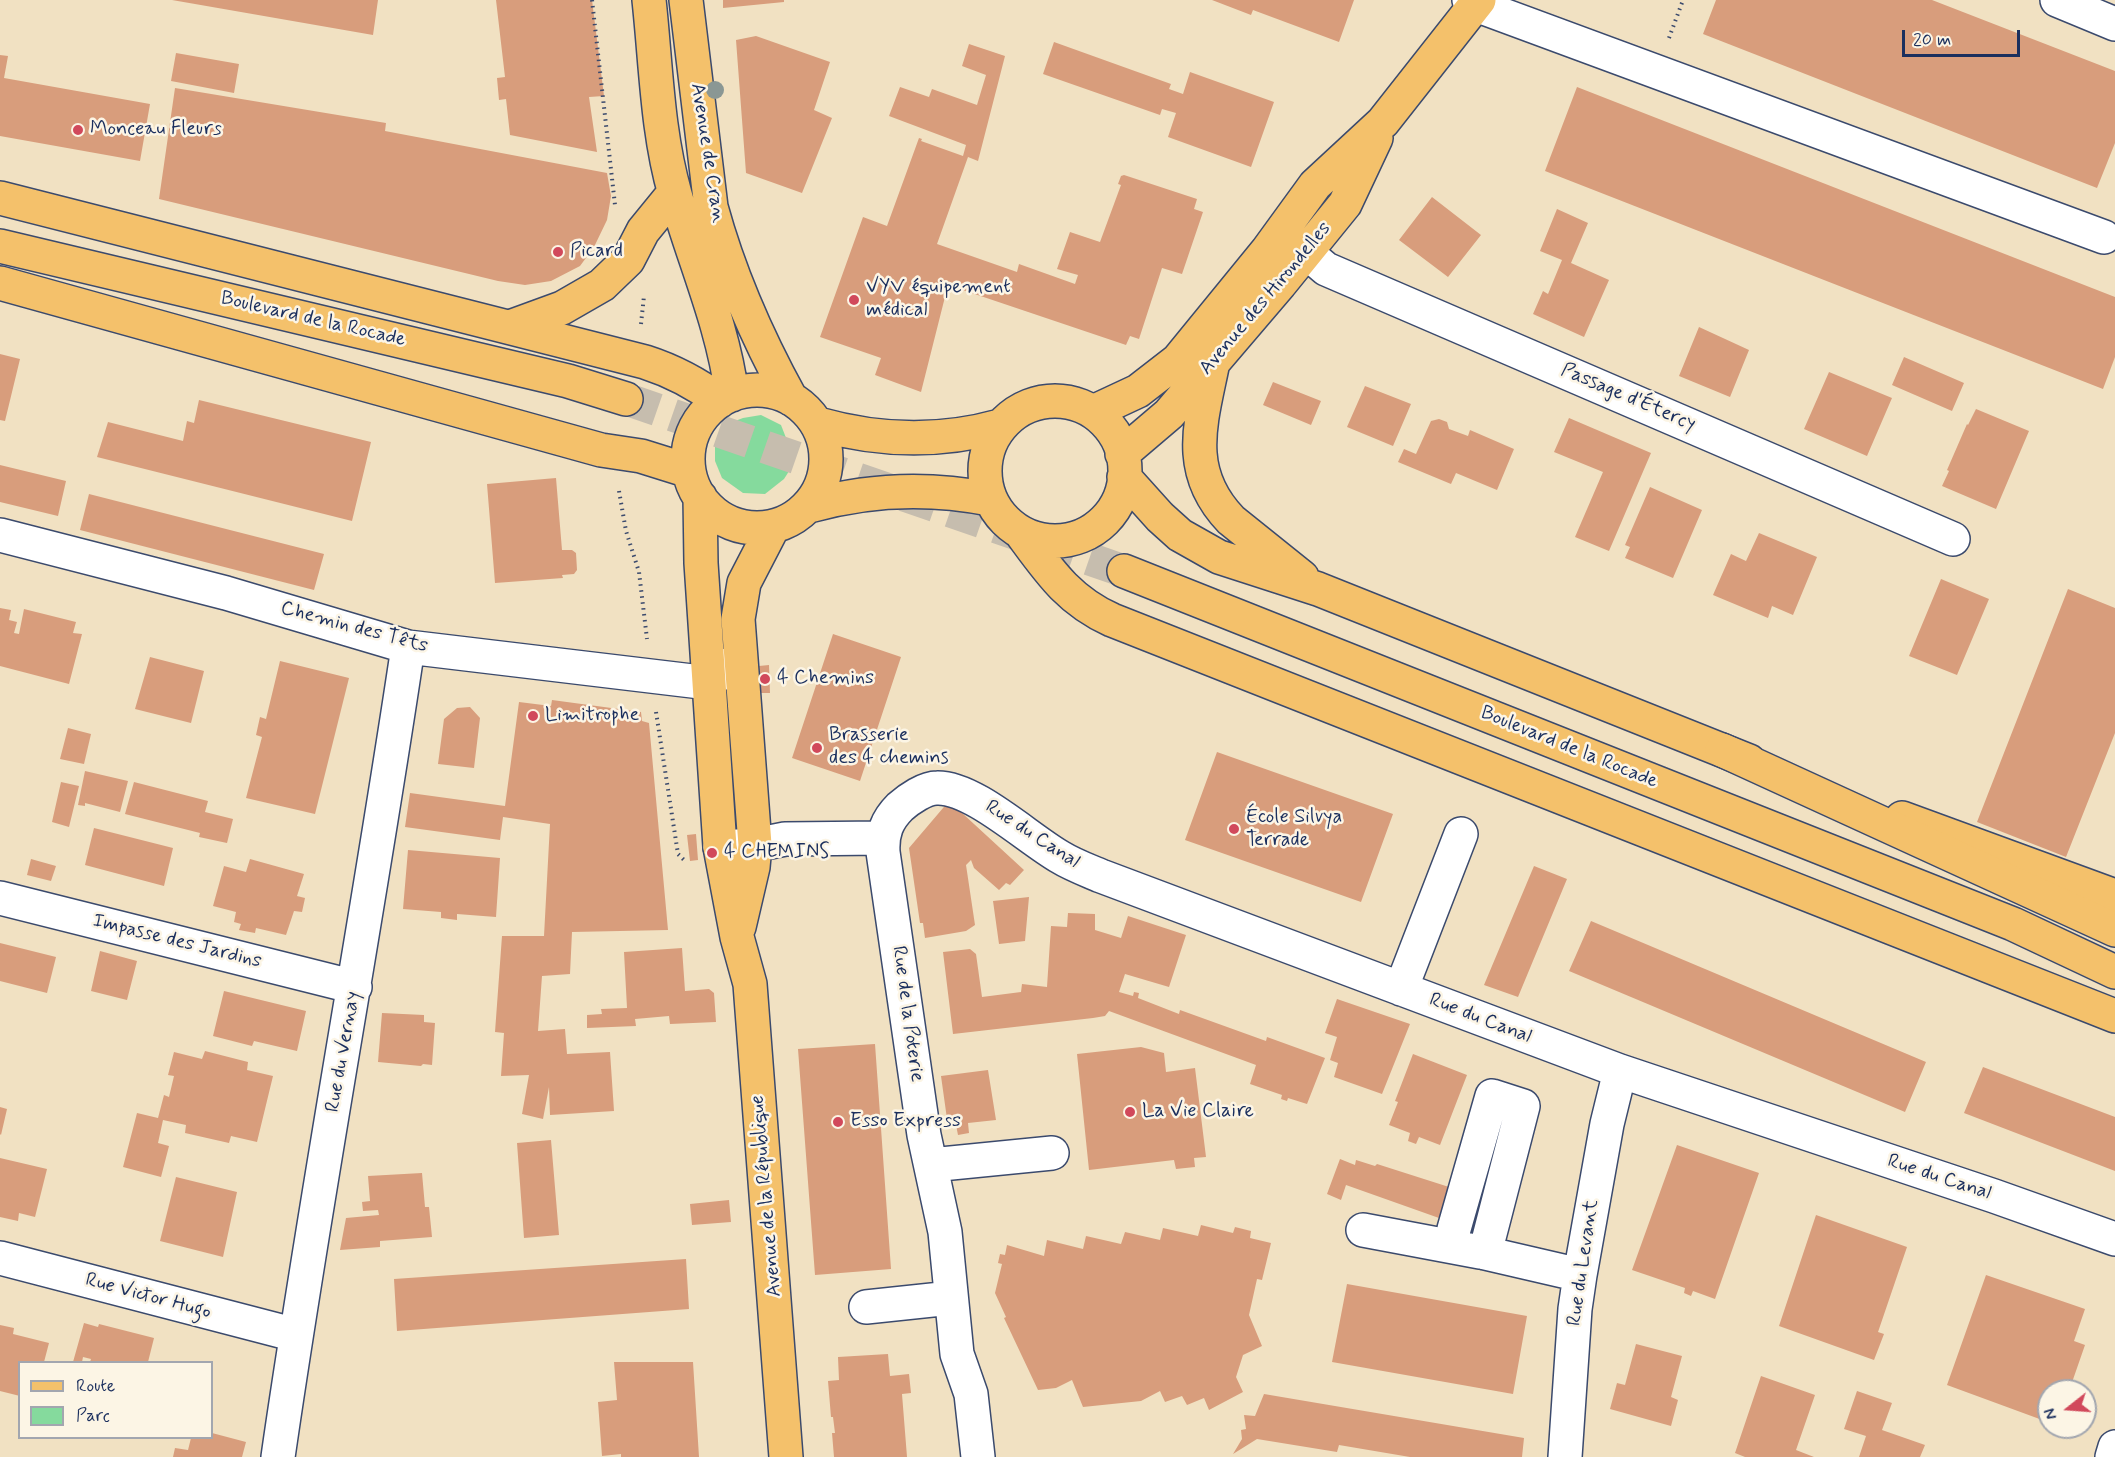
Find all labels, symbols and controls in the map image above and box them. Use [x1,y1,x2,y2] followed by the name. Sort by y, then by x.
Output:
[1905,18,2024,56] scale bar
[1913,28,1951,52] text: 20 m
[684,82,730,224] street label: Avenue de Cran
[90,118,222,142] place label: Monceau Fleurs
[71,123,85,137] marker: Monceau Fleurs
[1195,218,1337,380] street label: Avenue des Hirondelles
[570,240,623,264] place label: Picard
[551,245,565,259] marker: Picard
[866,276,1011,323] place label: VYV équipement médical
[218,287,408,353] street label: Boulevard de la Rocade
[847,293,861,307] marker: VYV équipement médical
[1557,359,1699,437] street label: Passage d'Étercy
[278,597,430,659] street label: Chemin des Têts
[777,667,874,691] place label: 4 Chemins
[758,672,772,686] marker: 4 Chemins
[1477,701,1661,795] street label: Boulevard de la Rocade
[545,704,639,728] place label: Limitrophe
[526,709,540,723] marker: Limitrophe
[829,724,949,771] place label: Brasserie des 4 chemins
[810,741,824,755] marker: Brasserie des 4 chemins
[980,796,1084,874] street label: Rue du Canal
[1246,806,1342,853] place label: École Silvya Terrade
[1227,822,1241,836] marker: École Silvya Terrade
[724,841,829,865] place label: 4 CHEMINS
[705,846,719,860] marker: 4 CHEMINS
[90,909,264,975] street label: Impasse des Jardins
[886,944,928,1084] street label: Rue de la Poterie
[1425,989,1535,1049] street label: Rue du Canal
[322,990,366,1114] street label: Rue du Vernay
[746,1094,788,1298] street label: Avenue de la République
[1142,1100,1254,1124] place label: La Vie Claire
[1123,1105,1137,1119] marker: La Vie Claire
[850,1110,961,1134] place label: Esso Express
[831,1115,845,1129] marker: Esso Express
[1884,1150,1994,1206] street label: Rue du Canal
[1563,1198,1605,1328] street label: Rue du Levant
[82,1269,214,1325] street label: Rue Victor Hugo
[18,1361,213,1439] legend
[76,1374,115,1398] text: Route
[2037,1379,2097,1439] north arrow
[76,1404,110,1428] text: Parc
[2040,1406,2063,1422] text: N

